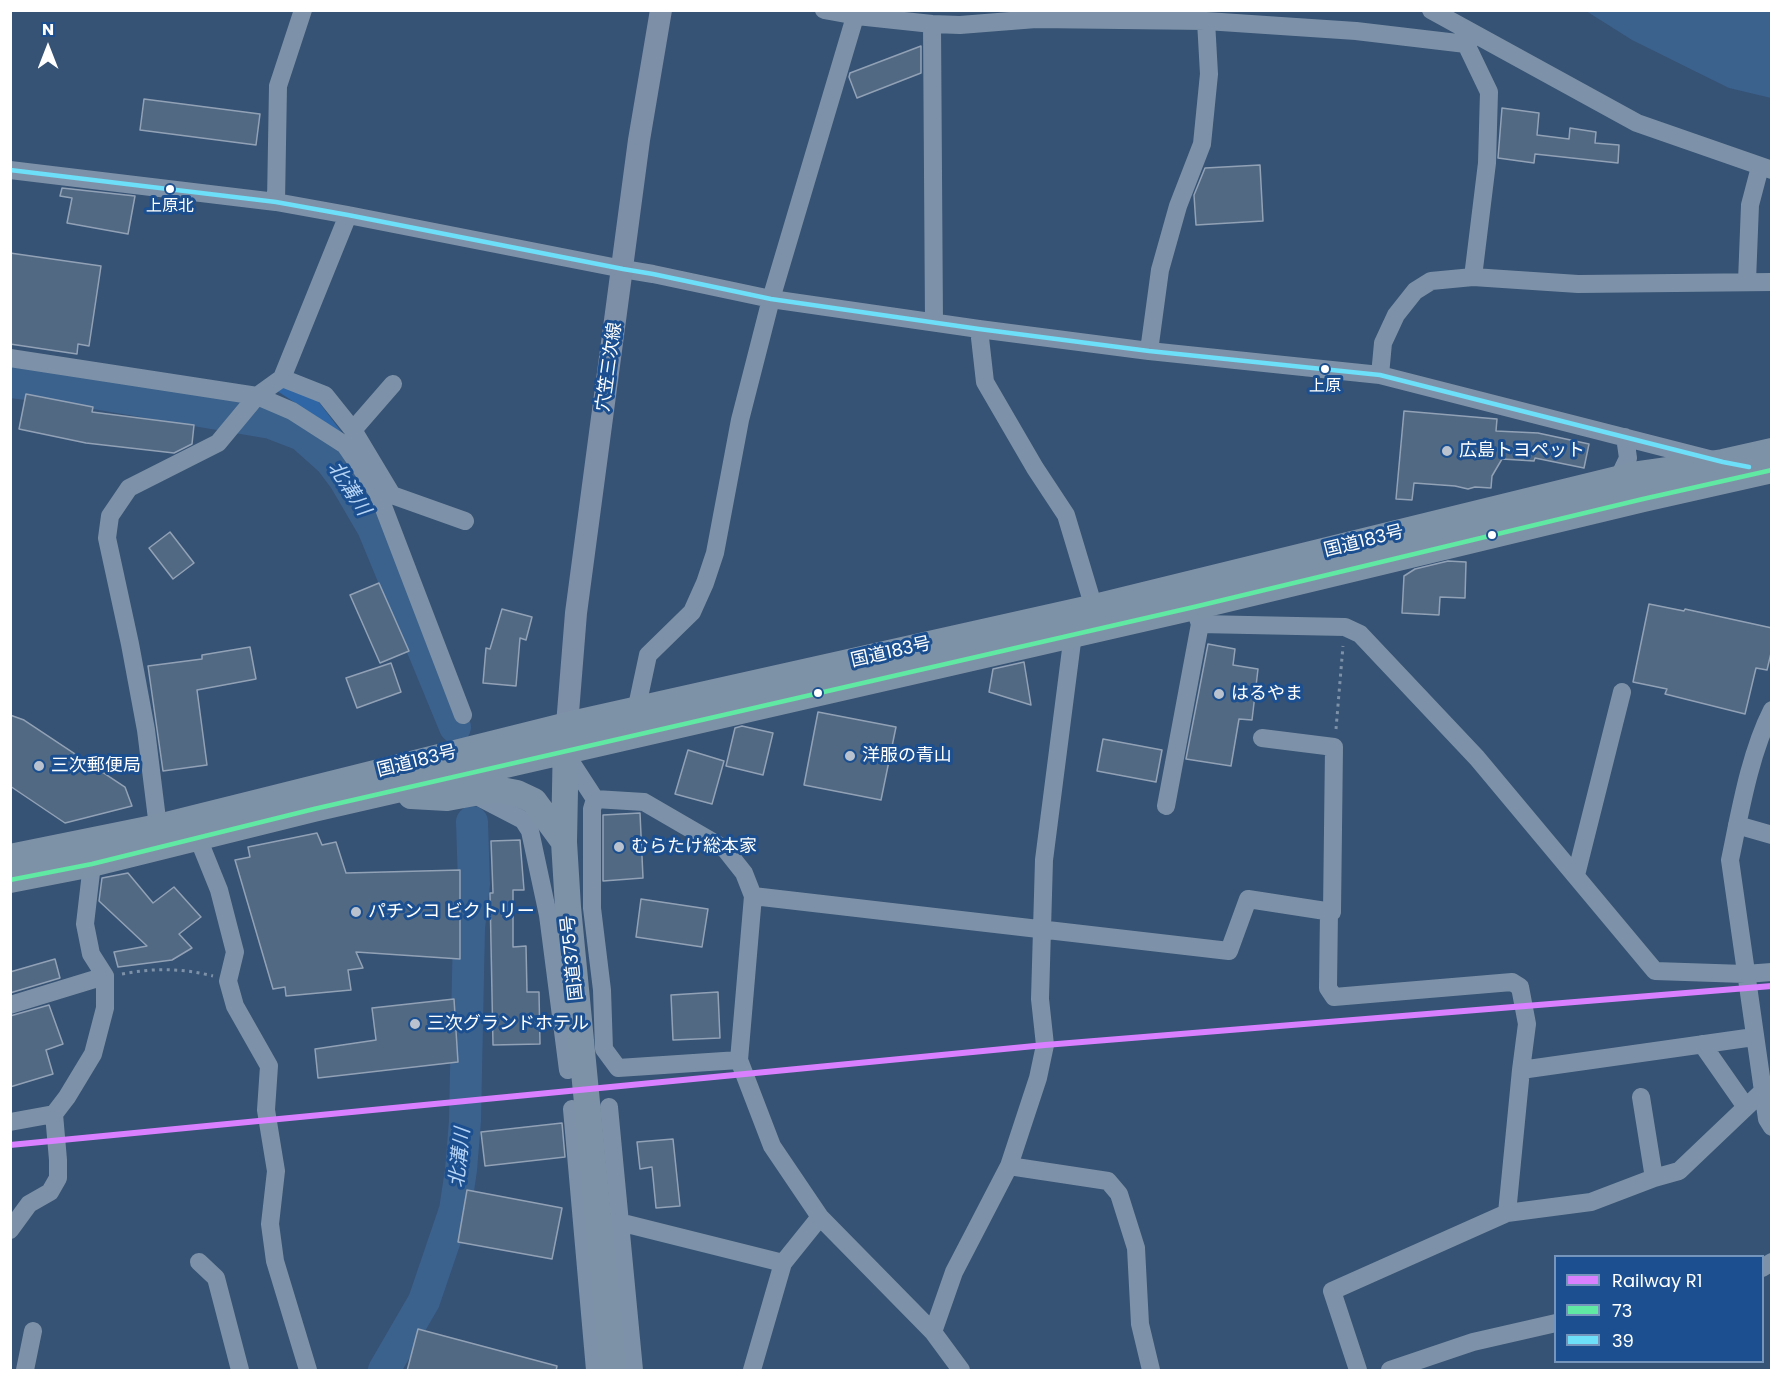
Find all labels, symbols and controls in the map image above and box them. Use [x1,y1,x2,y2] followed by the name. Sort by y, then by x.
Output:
[18,18,78,78] north arrow
[42,18,54,41] text: N
[164,183,176,195] marker: 上原北
[146,197,194,217] place label: 上原北
[593,321,627,413] street label: 穴笠三次線
[1319,363,1331,375] marker: 上原
[1309,377,1341,397] place label: 上原
[1459,440,1585,462] place label: 広島トヨペット
[1440,444,1454,458] marker: 広島トヨペット
[322,457,374,521] water label: 北溝川
[1322,522,1406,562] street label: 国道183号
[1486,529,1498,541] unlabelled marker
[849,633,933,673] street label: 国道183号
[1231,683,1303,705] place label: はるやま
[812,687,824,699] unlabelled marker
[1212,687,1226,701] marker: はるやま
[375,742,459,782] street label: 国道183号
[862,745,952,767] place label: 洋服の青山
[843,749,857,763] marker: 洋服の青山
[51,755,141,777] place label: 三次郵便局
[32,759,46,773] marker: 三次郵便局
[631,836,757,858] place label: むらたけ総本家
[612,840,626,854] marker: むらたけ総本家
[368,901,535,923] place label: パチンコ ビクトリー
[349,905,363,919] marker: パチンコ ビクトリー
[558,914,588,1002] street label: 国道375号
[427,1013,589,1035] place label: 三次グランドホテル
[408,1017,422,1031] marker: 三次グランドホテル
[446,1127,476,1189] water label: 北溝川
[1554,1255,1764,1363] legend
[1612,1268,1703,1293] text: Railway R1
[1612,1298,1632,1323] text: 73
[1612,1328,1634,1353] text: 39

